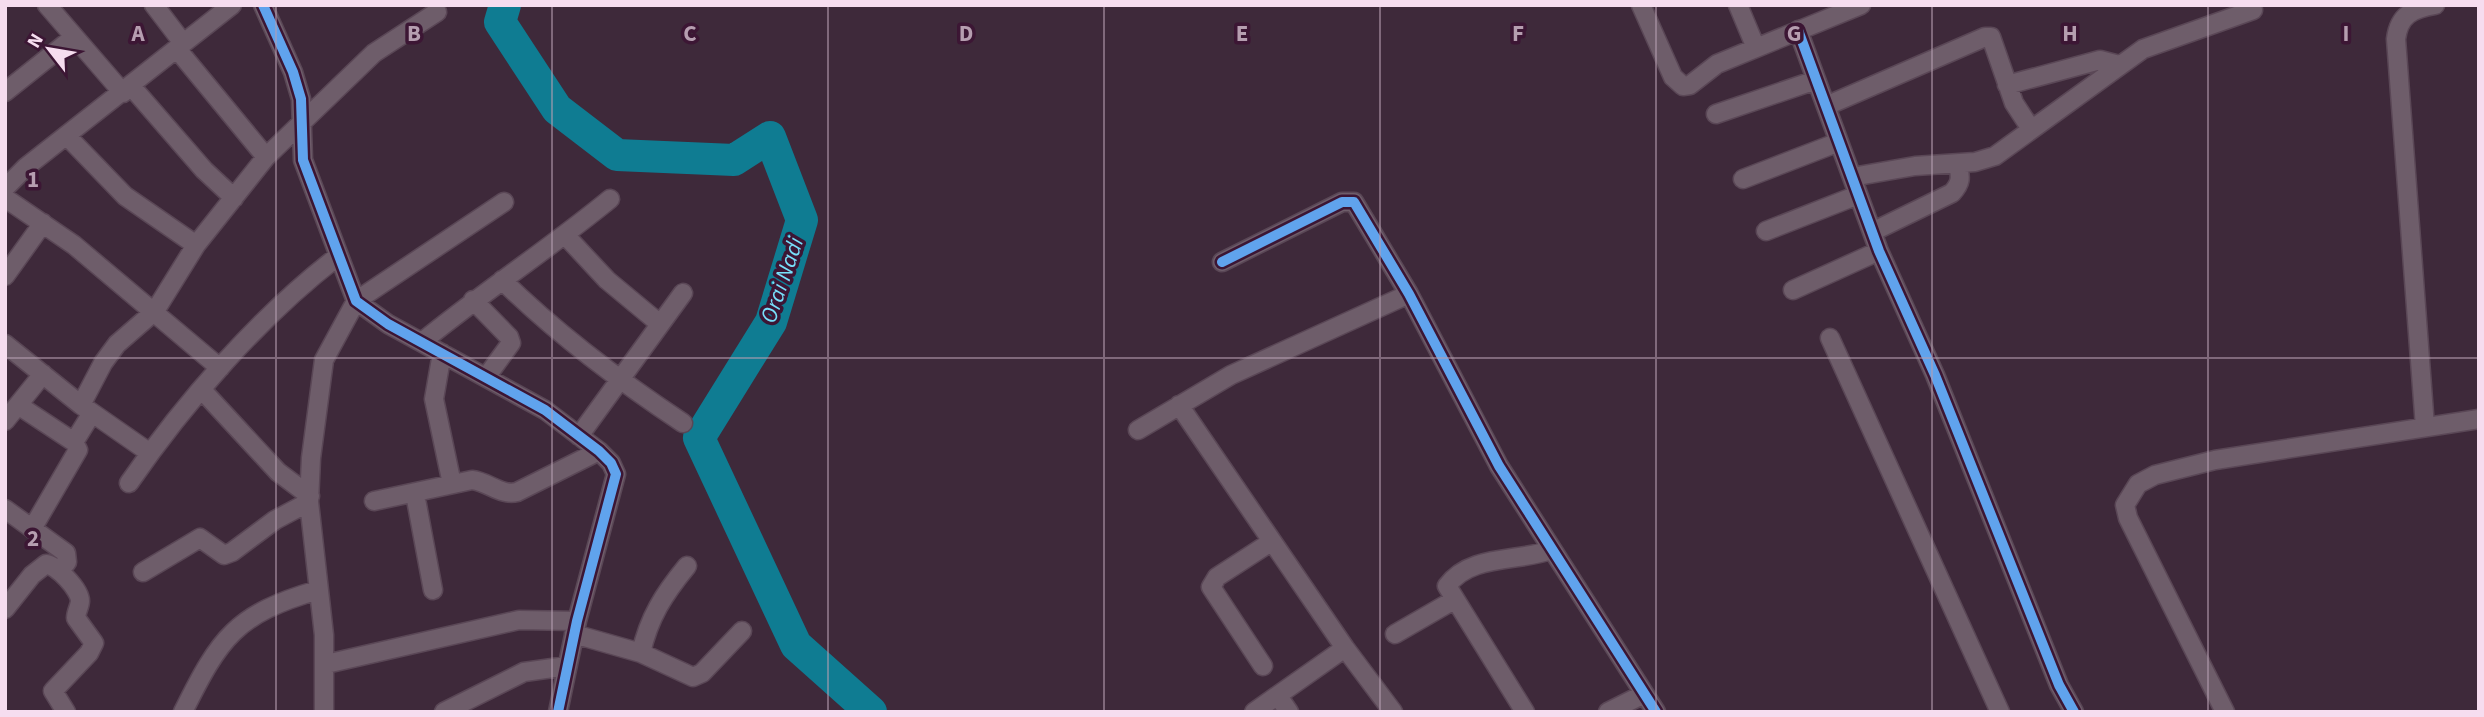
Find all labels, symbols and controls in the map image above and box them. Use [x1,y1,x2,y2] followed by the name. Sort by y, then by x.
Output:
[14,14,84,84] north arrow
[130,17,145,50] text: A
[407,17,421,50] text: B
[683,17,697,50] text: C
[959,17,973,50] text: D
[1236,17,1248,50] text: E
[1512,17,1524,50] text: F
[1787,17,1801,50] text: G
[2062,17,2078,50] text: H
[2343,17,2349,50] text: I
[21,29,51,53] text: N
[27,163,39,196] text: 1
[752,232,812,327] water label: Orai Nadi
[27,522,39,555] text: 2

